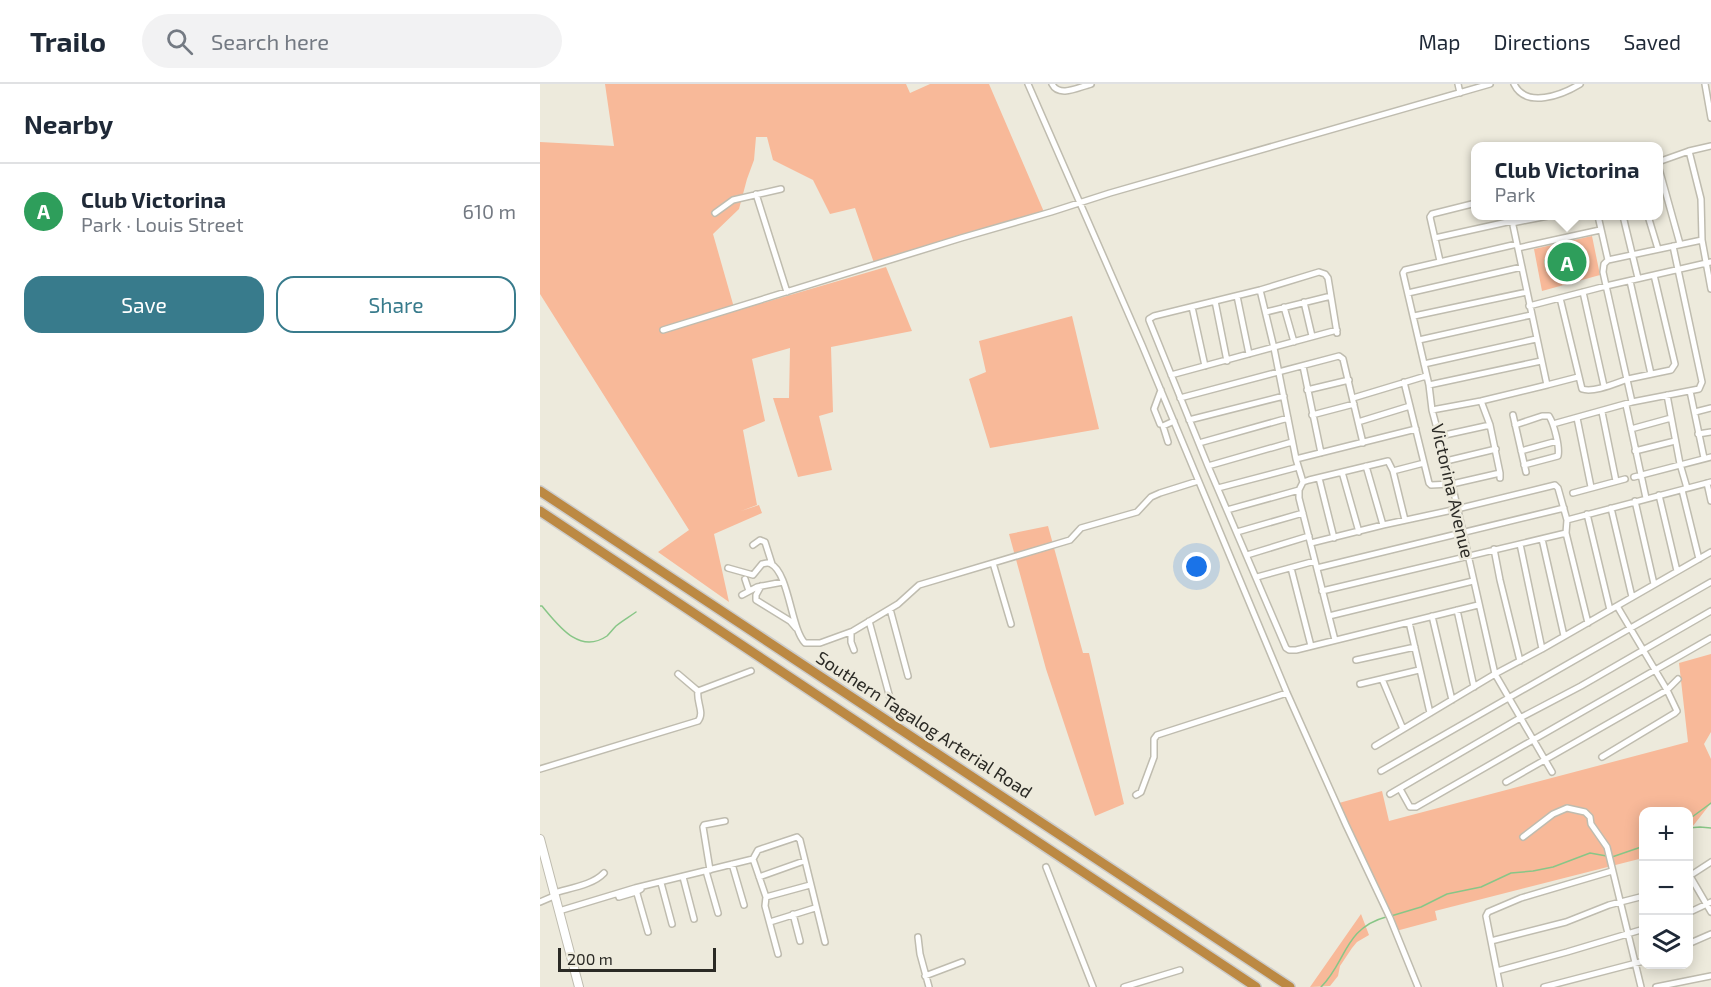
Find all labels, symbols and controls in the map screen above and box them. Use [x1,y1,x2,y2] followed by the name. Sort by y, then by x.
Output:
[142,14,562,68] search box
[30,24,106,58] text: Trailo
[163,25,196,58] icon: search
[211,28,329,54] text: Search here
[1418,29,1461,54] text: Map
[1494,29,1590,54] text: Directions
[1623,29,1681,54] text: Saved
[24,108,113,139] text: Nearby
[1471,142,1663,220] popup
[1494,156,1640,182] text: Club Victorina
[1494,182,1535,206] text: Park
[81,186,226,212] text: Club Victorina
[37,199,50,223] text: A
[463,199,516,223] text: 610 m
[81,212,244,236] text: Park · Louis Street
[1548,240,1586,285] pin: A
[24,276,264,333] button: Save
[276,276,516,333] button: Share
[1427,421,1479,560] street label: Victorina Avenue
[1182,552,1211,581] your location
[812,646,1037,802] street label: Southern Tagalog Arterial Road
[1639,807,1693,969] map controls
[1639,807,1693,861] button: +
[1639,861,1693,915] button: −
[1639,915,1693,969] button: layers
[558,945,716,972] scale bar
[567,949,613,968] text: 200 m

